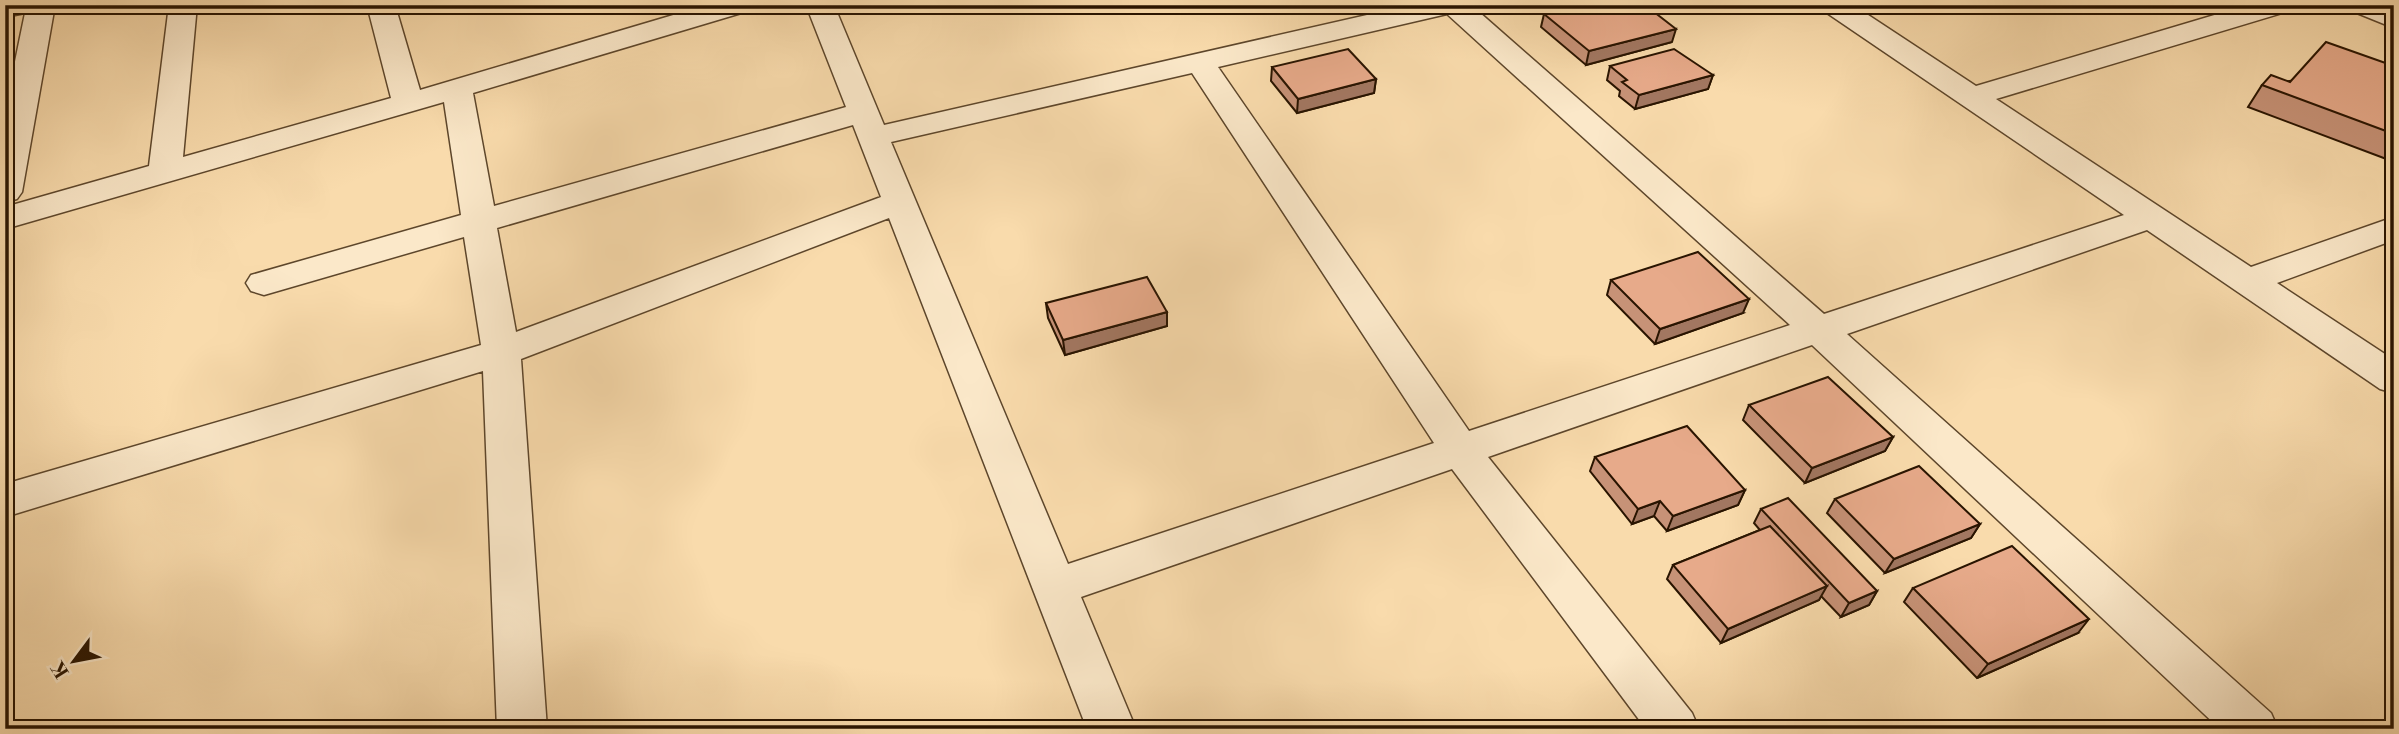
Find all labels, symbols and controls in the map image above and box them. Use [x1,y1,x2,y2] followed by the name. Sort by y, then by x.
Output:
[38,626,108,696] north arrow
[46,656,75,682] text: K

